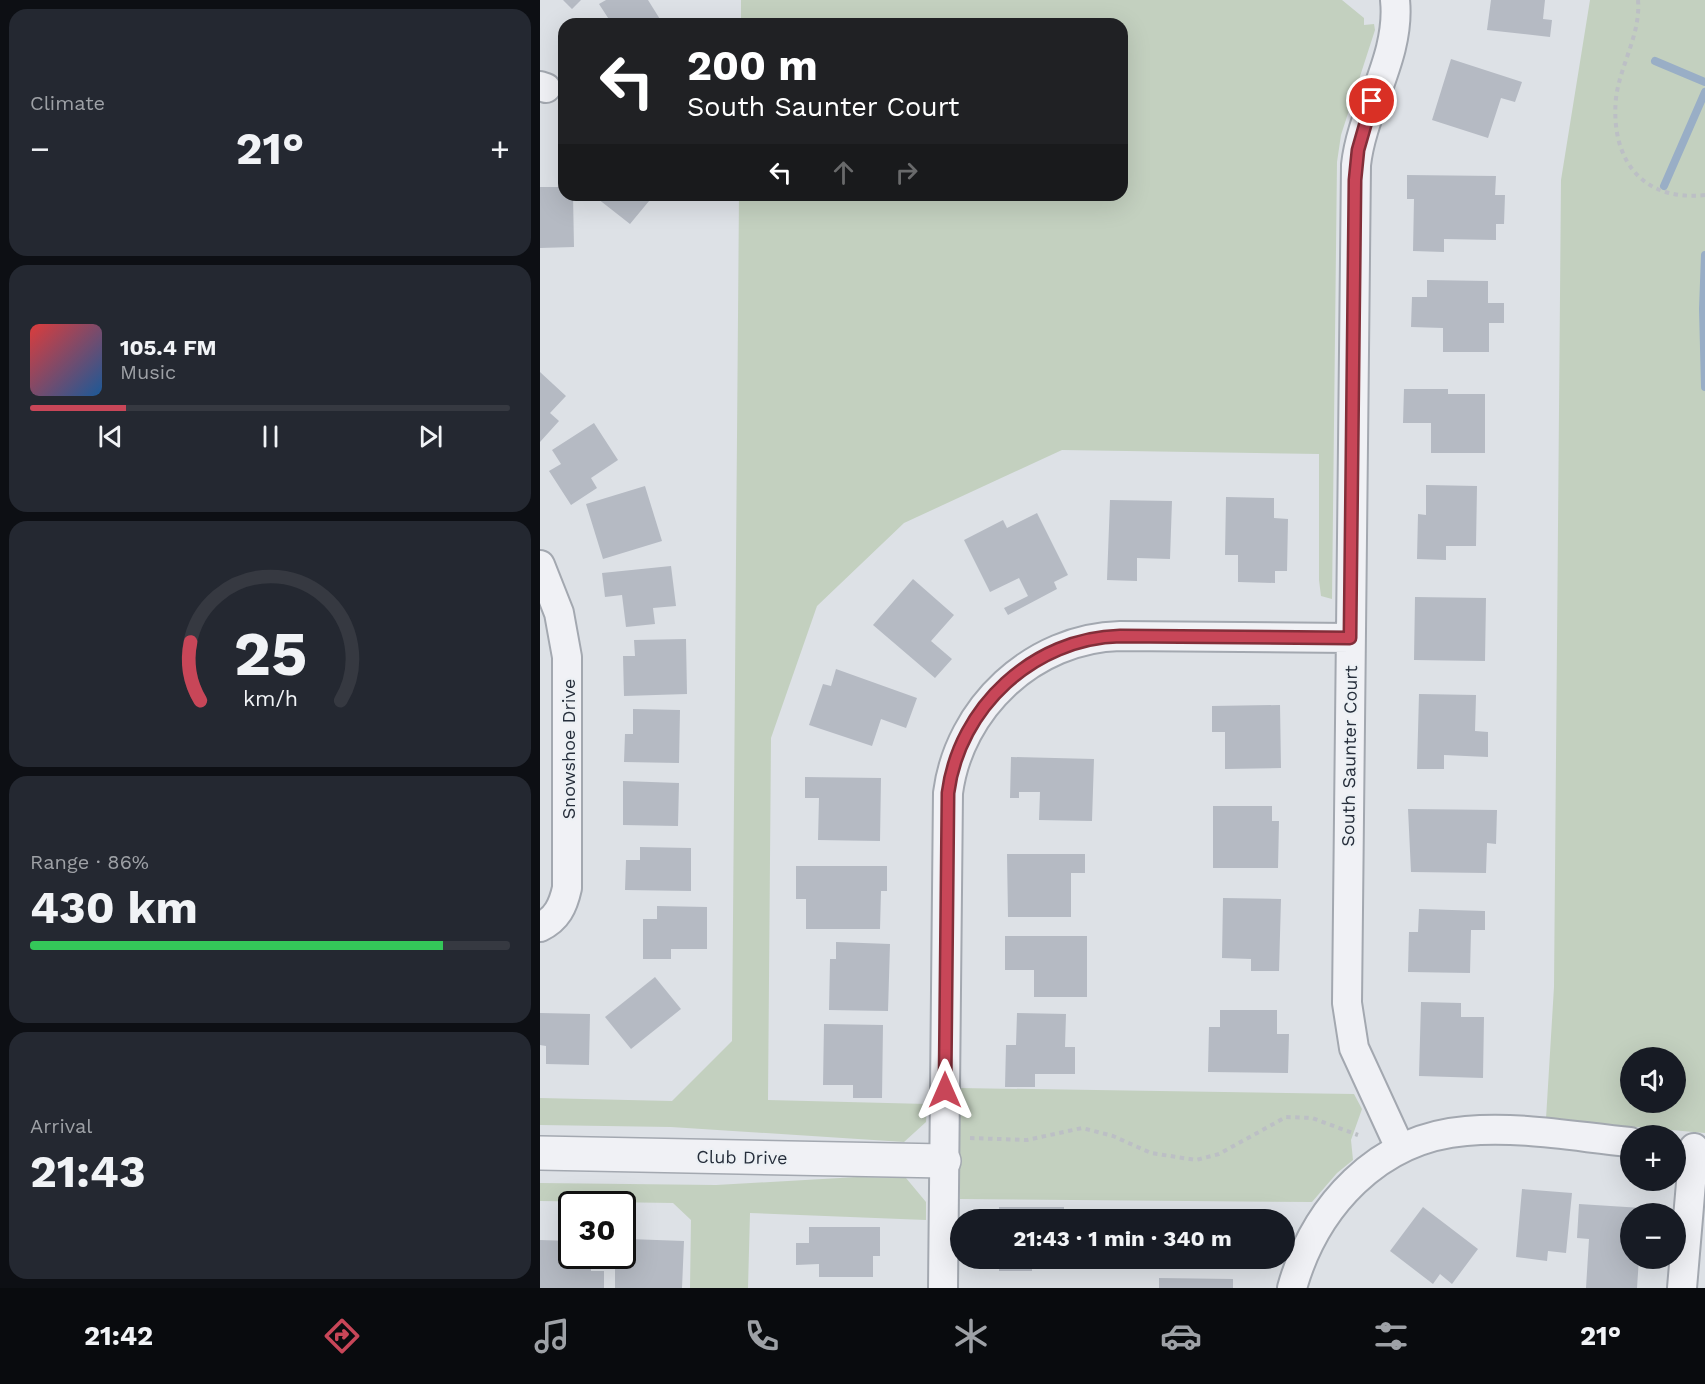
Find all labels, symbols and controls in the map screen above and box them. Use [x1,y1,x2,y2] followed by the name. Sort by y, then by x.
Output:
[687,41,818,90] text: 200 m
[588,42,666,120] icon: left
[1346,75,1397,126] pin
[1355,84,1388,117] icon: arrive
[30,91,105,115] text: Climate
[687,91,959,123] text: South Saunter Court
[236,122,304,175] text: 21°
[30,129,50,168] text: −
[490,129,510,168] text: +
[764,156,797,189] icon: left
[827,156,860,189] icon: ahead
[890,156,923,189] icon: right
[120,335,217,360] text: 105.4 FM
[120,360,176,384] text: Music
[94,420,127,453] icon: previous
[254,420,287,453] icon: pause
[414,420,447,453] icon: next
[233,617,307,690] text: 25
[1337,665,1361,847] street label: South Saunter Court
[558,679,579,819] street label: Snowshoe Drive
[242,686,298,711] text: km/h
[30,850,149,874] text: Range · 86%
[30,881,198,934] text: 430 km
[1620,1047,1686,1269] map controls
[1620,1047,1686,1113] button: sound
[913,1058,977,1122] position arrow
[30,1114,92,1138] text: Arrival
[1620,1125,1686,1191] button: +
[30,1145,146,1198] text: 21:43
[696,1146,788,1168] street label: Club Drive
[558,1191,636,1269] speed limit sign: 30
[1620,1203,1686,1269] button: −
[1013,1226,1232,1251] text: 21:43 · 1 min · 340 m
[321,1315,363,1357] icon: directions
[531,1315,573,1357] icon: music
[741,1315,783,1357] icon: phone
[950,1315,992,1357] icon: climate
[1160,1315,1202,1357] icon: car
[1370,1315,1412,1357] icon: filters
[84,1320,153,1352] text: 21:42
[1580,1320,1621,1352] text: 21°

